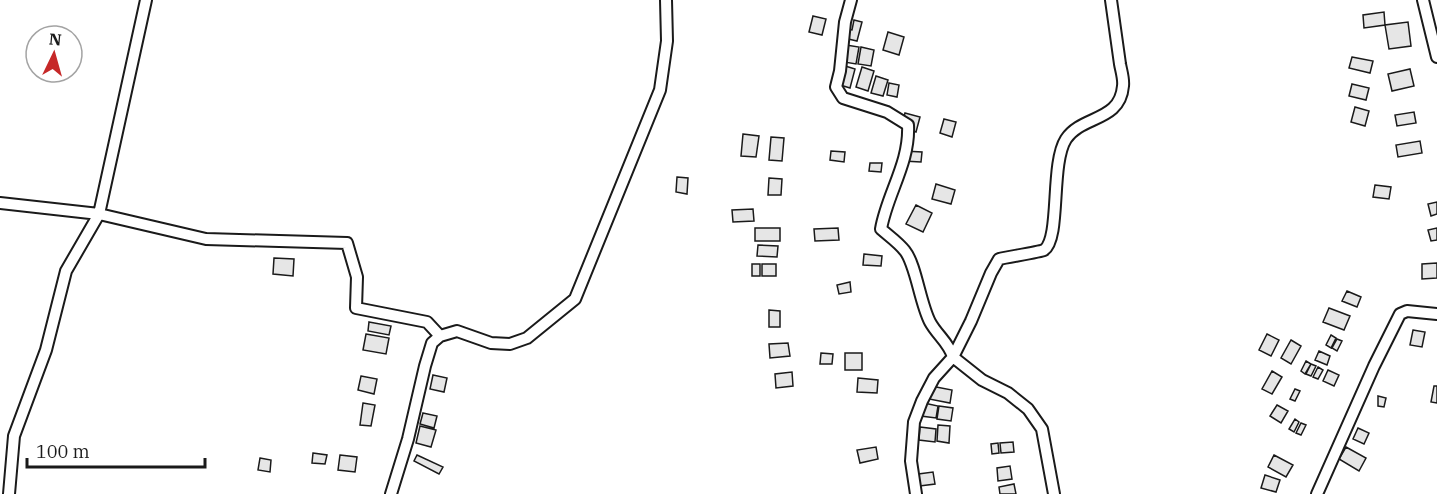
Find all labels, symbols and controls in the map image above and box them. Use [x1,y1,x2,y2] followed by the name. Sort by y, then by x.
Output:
[24,24,84,84] north arrow
[48,29,62,50] text: N
[27,431,206,469] scale bar
[36,440,90,463] text: 100 m

